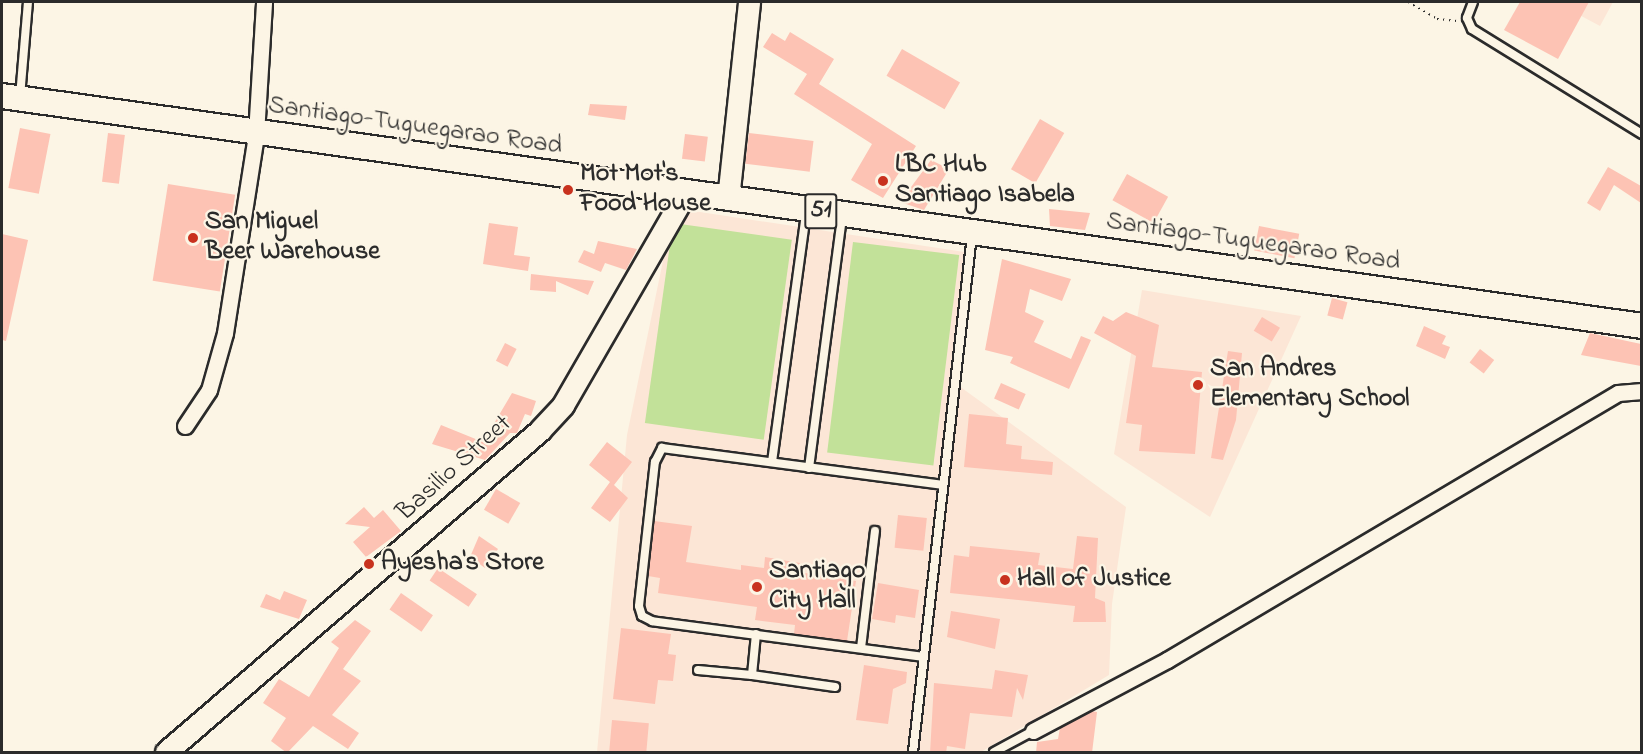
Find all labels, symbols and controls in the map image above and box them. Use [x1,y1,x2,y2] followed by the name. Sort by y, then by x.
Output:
[266,91,564,163] street label: Santiago-Tuguegarao Road
[895,150,1075,212] place label: LBC Hub Santiago Isabela
[580,159,711,220] place label: Mot Mot's Food House
[876,174,890,188] marker: LBC Hub Santiago Isabela
[561,183,575,197] marker: Mot Mot's Food House
[803,190,839,232] road number: 51
[205,207,380,268] place label: San Miguel Beer Warehouse
[1104,207,1402,279] street label: Santiago-Tuguegarao Road
[186,231,200,245] marker: San Miguel Beer Warehouse
[1210,354,1409,416] place label: San Andres Elementary School
[1191,378,1205,392] marker: San Andres Elementary School
[391,409,519,529] street label: Basilio Street
[381,548,544,580] place label: Ayesha's Store
[769,556,865,618] place label: Santiago City Hall
[362,557,376,571] marker: Ayesha's Store
[1017,564,1171,596] place label: Hall of Justice
[998,573,1012,587] marker: Hall of Justice
[750,580,764,594] marker: Santiago City Hall

